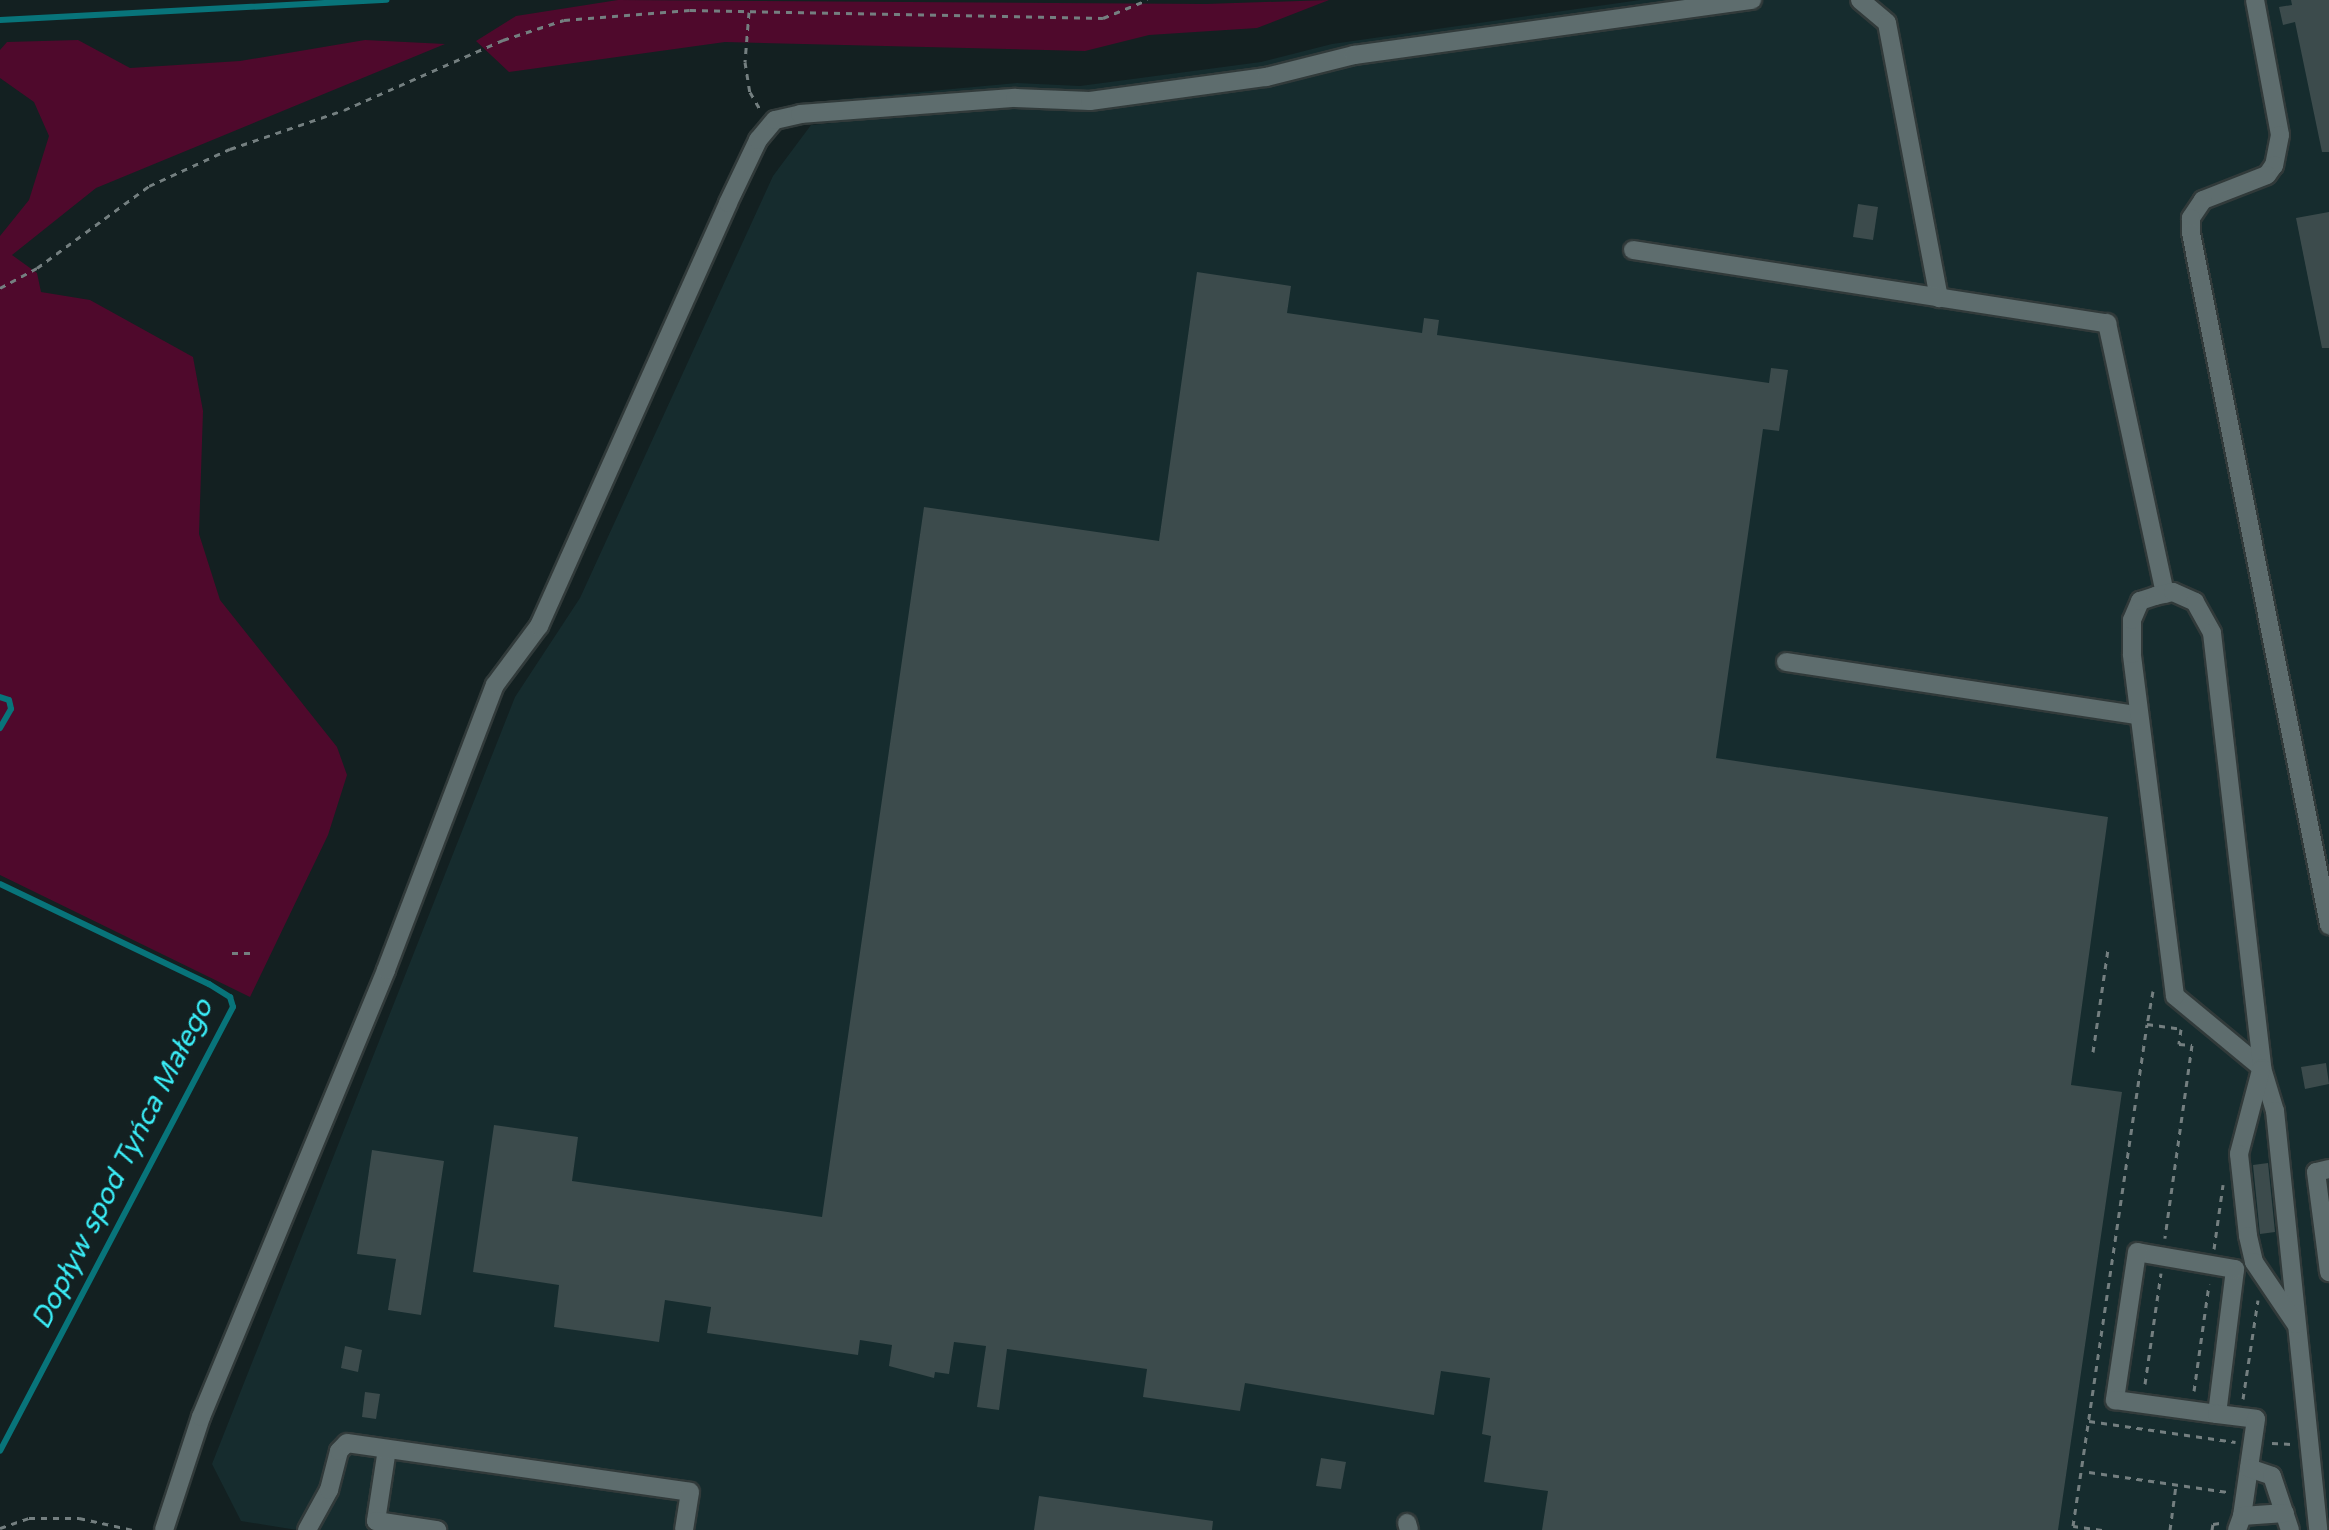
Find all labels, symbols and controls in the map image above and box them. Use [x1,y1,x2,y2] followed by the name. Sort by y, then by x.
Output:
[24,993,220,1335] water label: Dopływ spod Tyńca Małego

